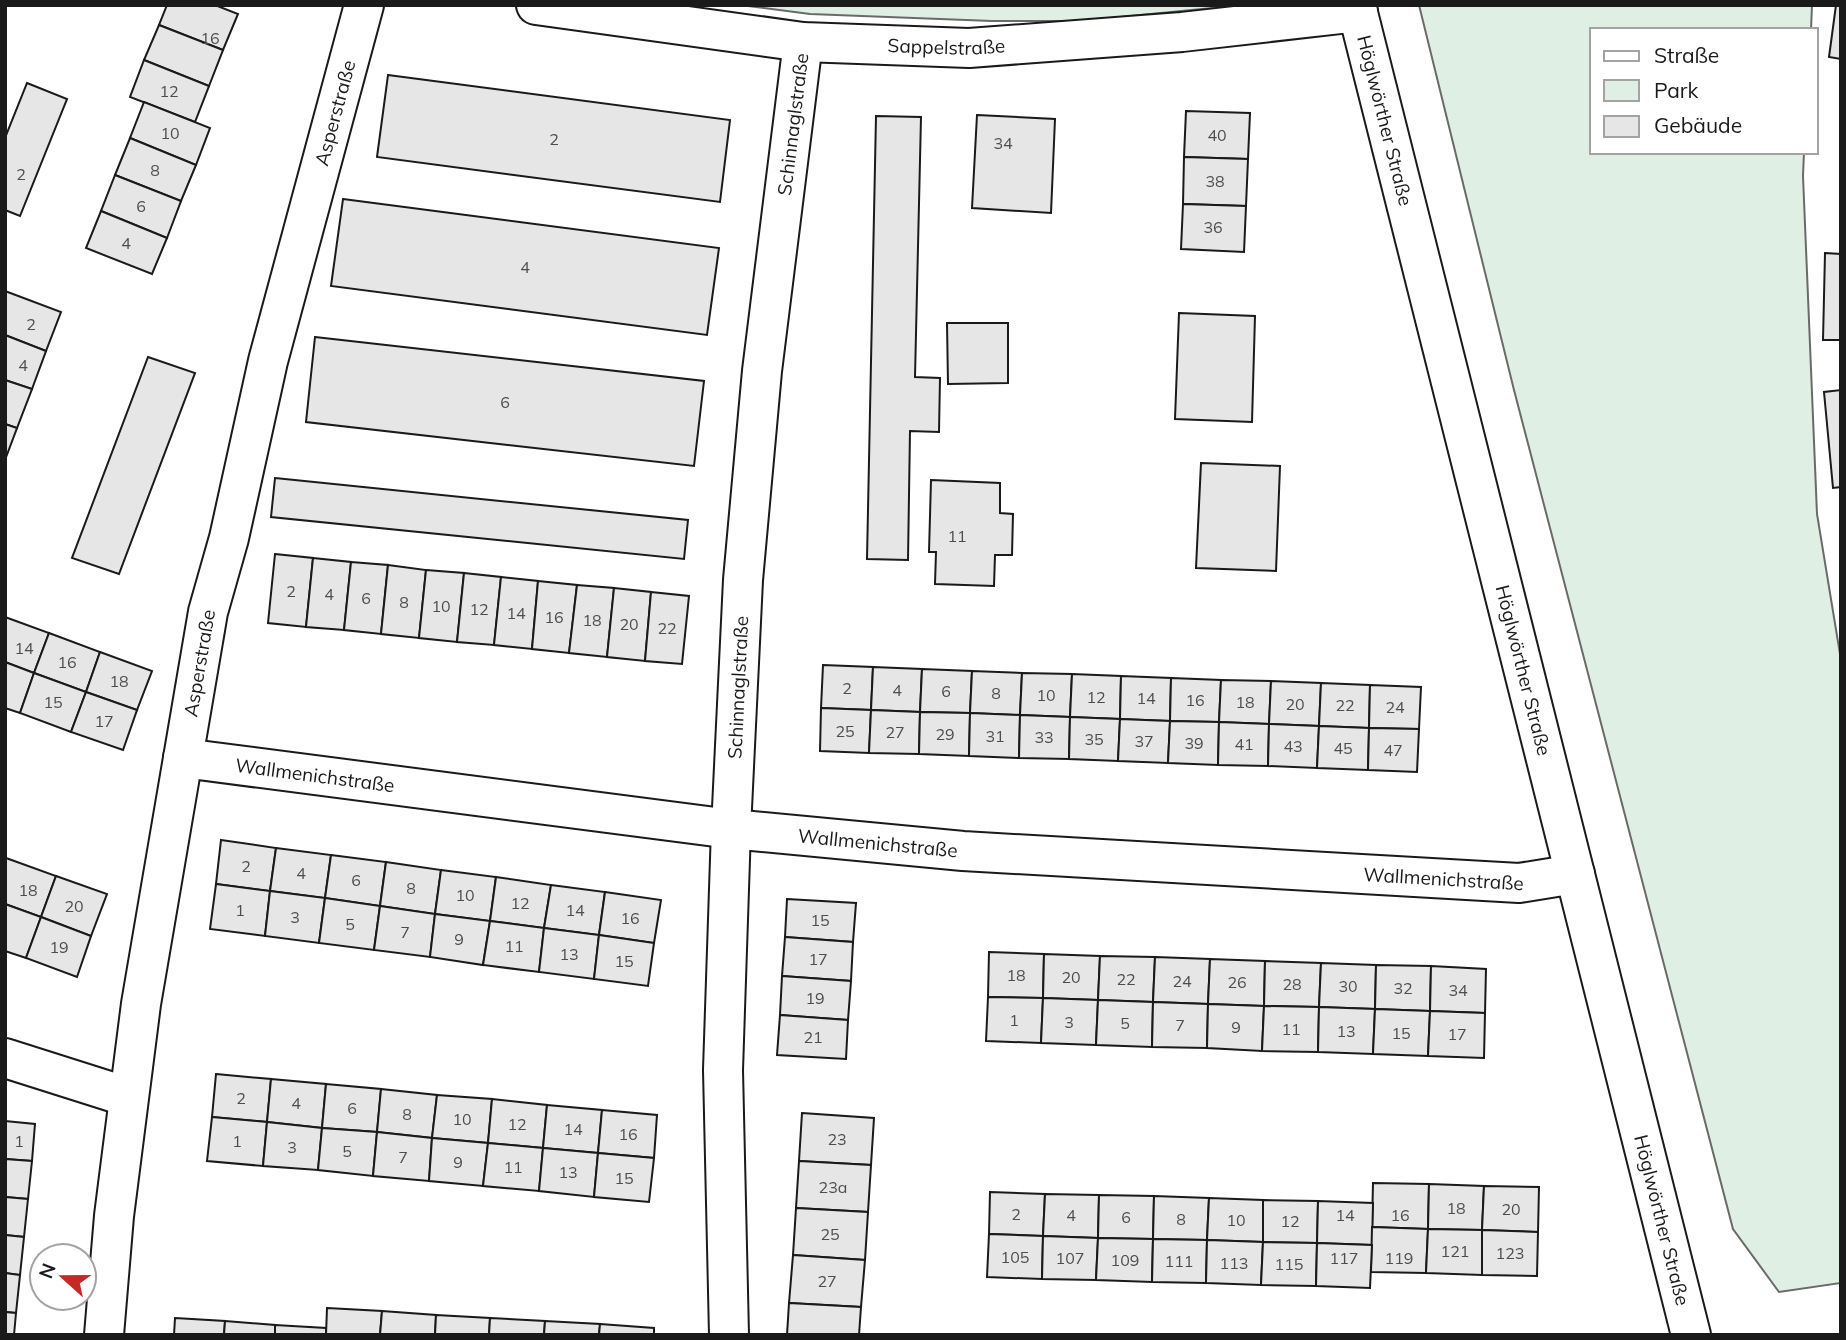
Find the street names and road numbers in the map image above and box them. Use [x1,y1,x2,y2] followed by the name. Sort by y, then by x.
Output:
[887,33,1006,60] street label: Sappelstraße
[1352,33,1418,208] street label: Höglwörther Straße
[772,52,814,197] street label: Schinnaglstraße
[309,57,361,168] street label: Asperstraße
[1491,582,1557,758] street label: Höglwörther Straße
[178,608,220,719] street label: Asperstraße
[722,615,753,759] street label: Schinnaglstraße
[234,753,396,797] street label: Wallmenichstraße
[797,823,959,862] street label: Wallmenichstraße
[1363,862,1524,895] street label: Wallmenichstraße
[1629,1132,1695,1308] street label: Höglwörther Straße

